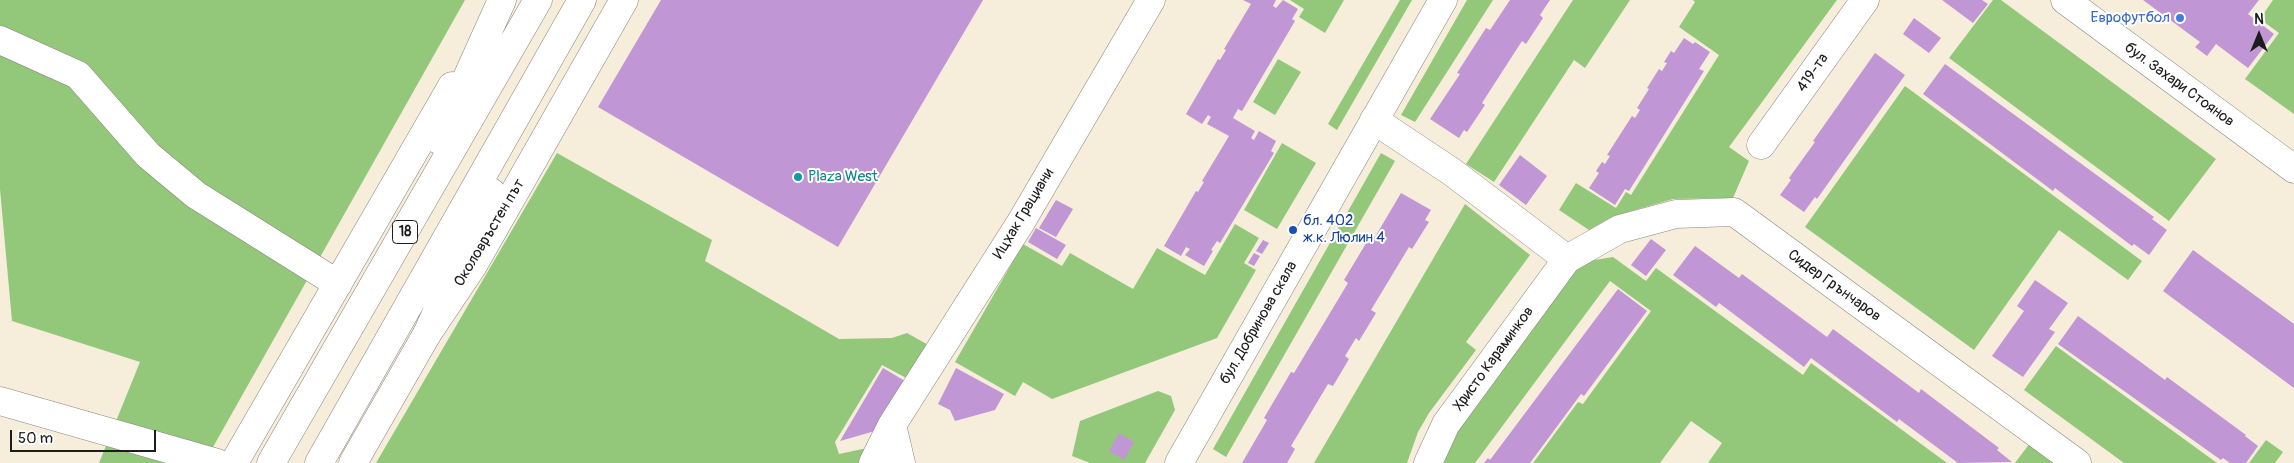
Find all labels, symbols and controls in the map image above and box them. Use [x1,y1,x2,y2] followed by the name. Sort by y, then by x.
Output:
[2091,9,2170,27] place label: Еврофутбол
[2234,10,2284,60] north arrow
[2254,11,2264,28] text: N
[2174,12,2186,24] marker: Еврофутбол
[2120,39,2238,131] street label: бул. Захари Стоянов
[1793,50,1833,96] street label: 419-та
[990,166,1058,262] street label: Ицхак Грациани
[808,168,878,186] place label: Plaza West
[792,171,804,183] marker: Plaza West
[451,176,529,290] street label: Околовръстен път
[1303,212,1385,247] place label: бл. 402 ж.к. Люлин 4
[392,220,418,243] road number: 18
[1287,224,1299,236] marker: бл. 402 ж.к. Люлин 4
[1784,246,1884,326] street label: Сидер Грънчаров
[1216,258,1302,388] street label: бул. Добринова скала
[1450,303,1538,415] street label: Христо Караминков
[12,420,159,452] scale bar
[18,429,53,448] text: 50 m

